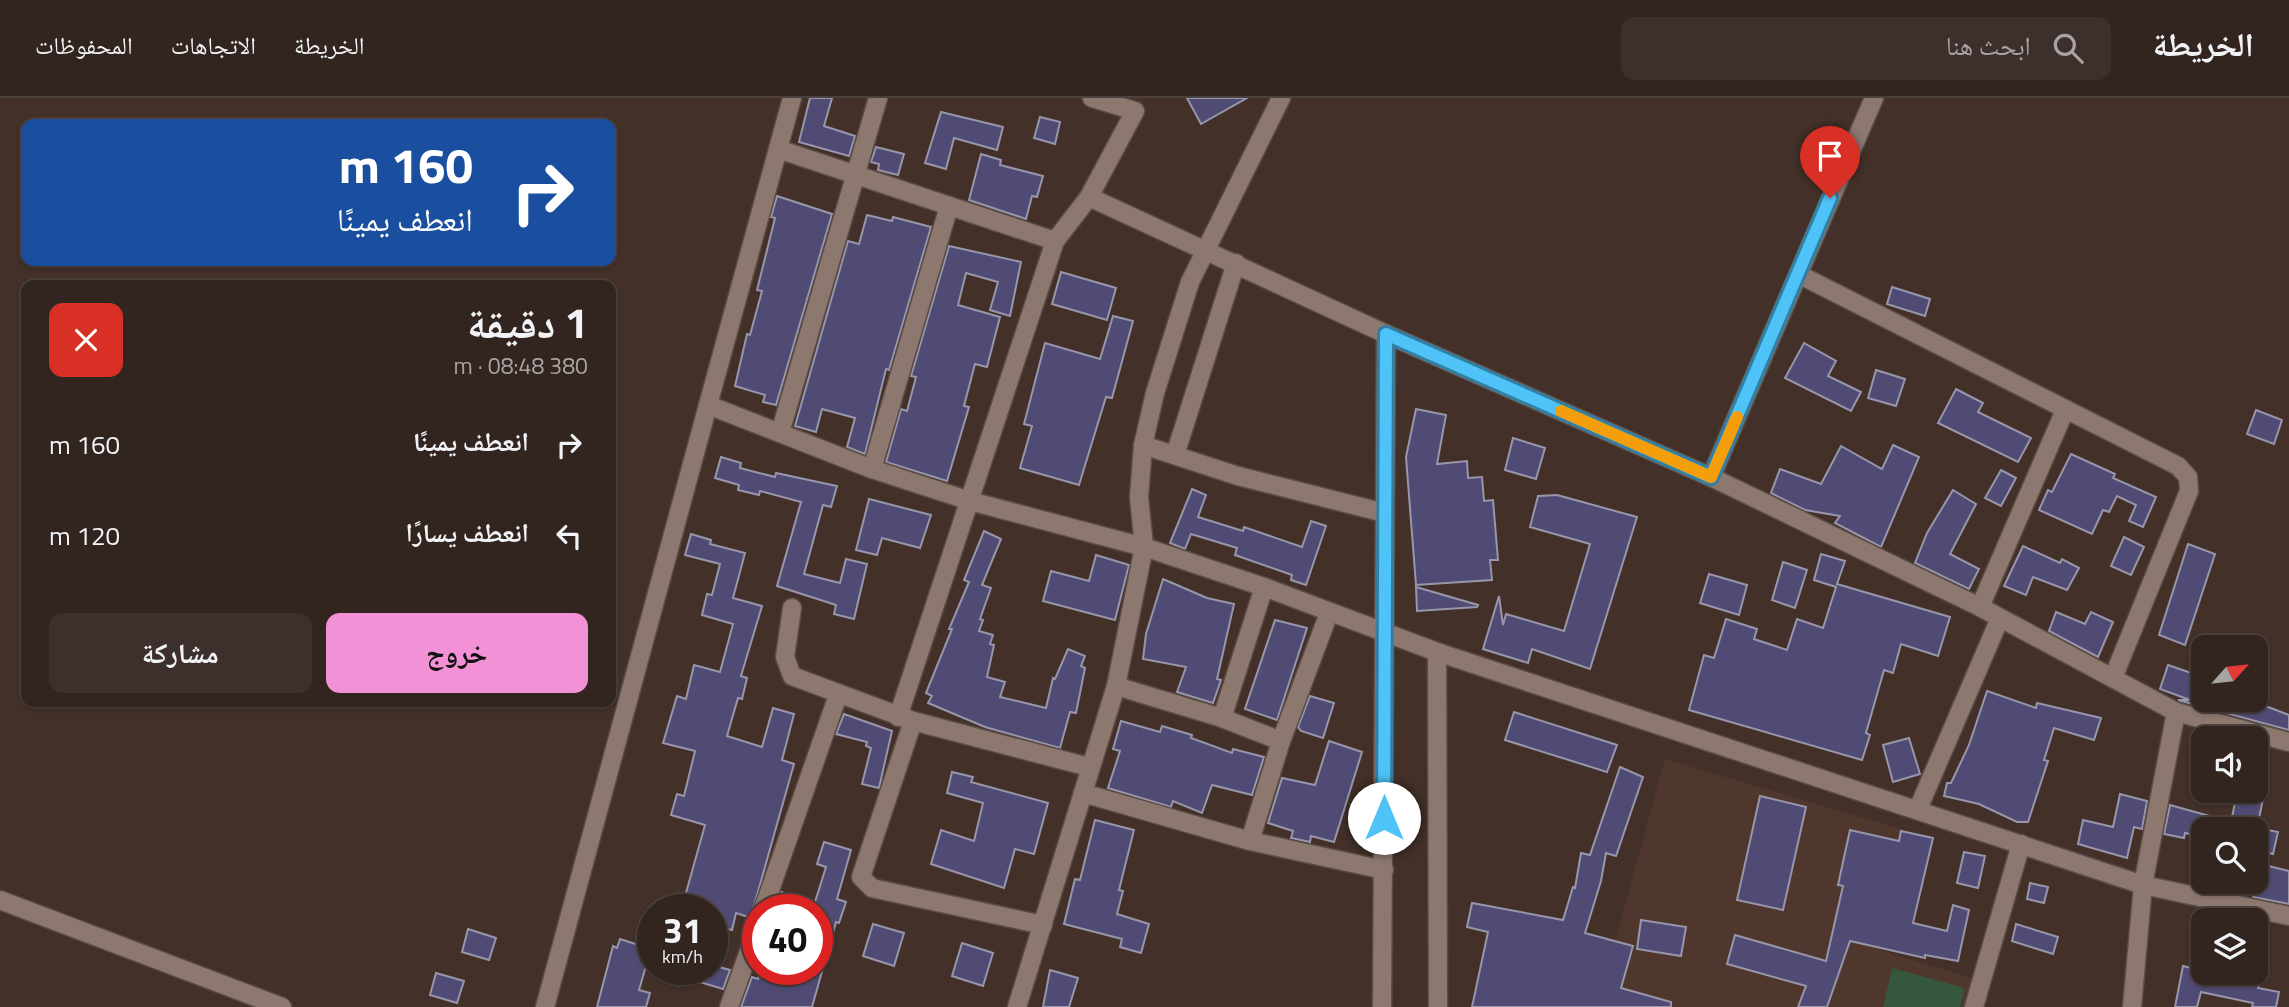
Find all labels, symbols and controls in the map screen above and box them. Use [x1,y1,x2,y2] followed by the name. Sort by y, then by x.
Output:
[1621,17,2111,80] search box
[2153,19,2254,69] text: الخريطة
[1946,26,2031,65] text: ابحث هنا
[35,27,133,63] text: المحفوظات
[171,27,256,63] text: الاتجاهات
[294,27,365,63] text: الخريطة
[2049,29,2087,67] icon: search
[1800,126,1860,198] pin
[339,127,473,202] text: 160 m
[1811,137,1849,175] icon: arrive
[497,147,588,238] icon: right
[337,195,473,243] text: انعطف يمينًا
[467,290,588,354] text: 1 دقيقة
[49,303,123,377] button: close
[453,348,588,383] text: 380 m · 08:48
[413,422,529,461] text: انعطف يمينًا
[49,425,120,464] text: 160 m
[550,426,588,464] icon: right
[405,513,529,552] text: انعطف يسارًا
[49,516,120,555] text: 120 m
[550,517,588,555] icon: left
[49,613,312,693] button: مشاركة
[326,613,588,693] button: خروج
[2191,635,2268,712] north arrow
[2191,635,2268,985] map controls
[2191,726,2268,803] button: sound
[1347,781,1421,855] position arrow
[2191,817,2268,894] button: search
[742,894,833,985] speed limit sign: 40
[663,903,702,957] text: 31
[2191,908,2268,985] button: layers
[662,943,703,970] text: km/h

